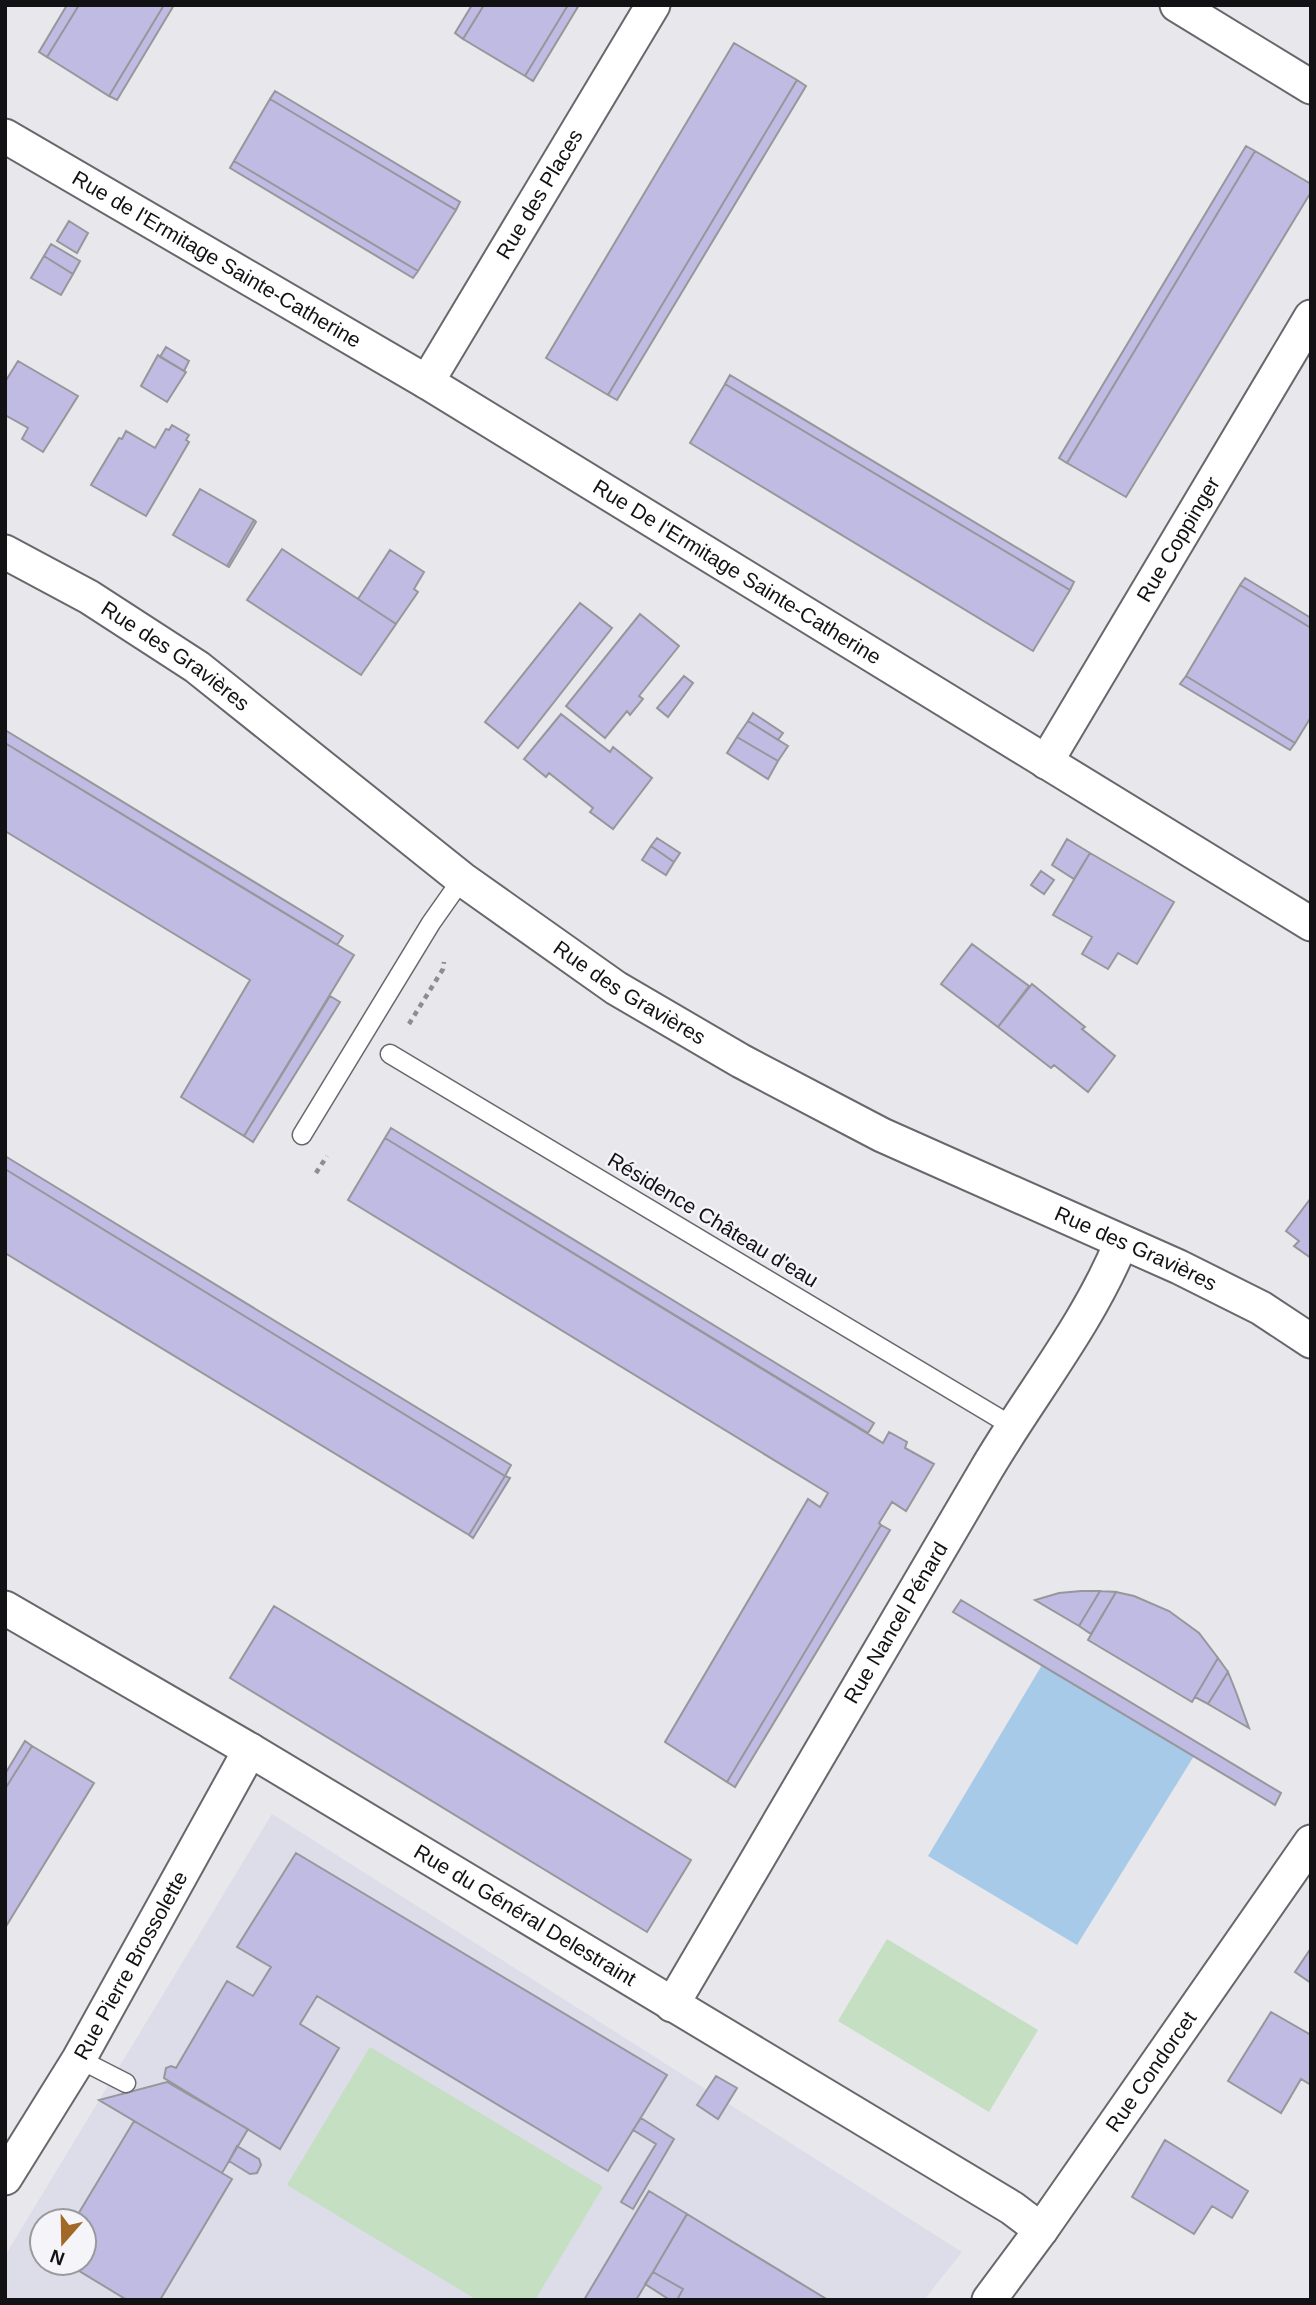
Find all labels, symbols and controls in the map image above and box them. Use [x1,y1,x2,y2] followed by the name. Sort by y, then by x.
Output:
[491,125,587,263] street label: Rue des Places
[69,166,365,352] street label: Rue de l'Ermitage Sainte-Catherine
[1132,473,1224,606] street label: Rue Coppinger
[589,475,885,669] street label: Rue De l'Ermitage Sainte-Catherine
[97,596,254,715] street label: Rue des Gravières
[550,936,710,1049] street label: Rue des Gravières
[604,1148,822,1291] street label: Résidence Château d'eau
[1052,1201,1221,1295] street label: Rue des Gravières
[839,1538,952,1707] street label: Rue Nancel Pénard
[410,1839,640,1990] street label: Rue du Général Delestraint
[69,1867,192,2063] street label: Rue Pierre Brossolette
[1101,2007,1201,2136] street label: Rue Condorcet
[28,2207,98,2277] north arrow
[47,2245,67,2270] text: N

